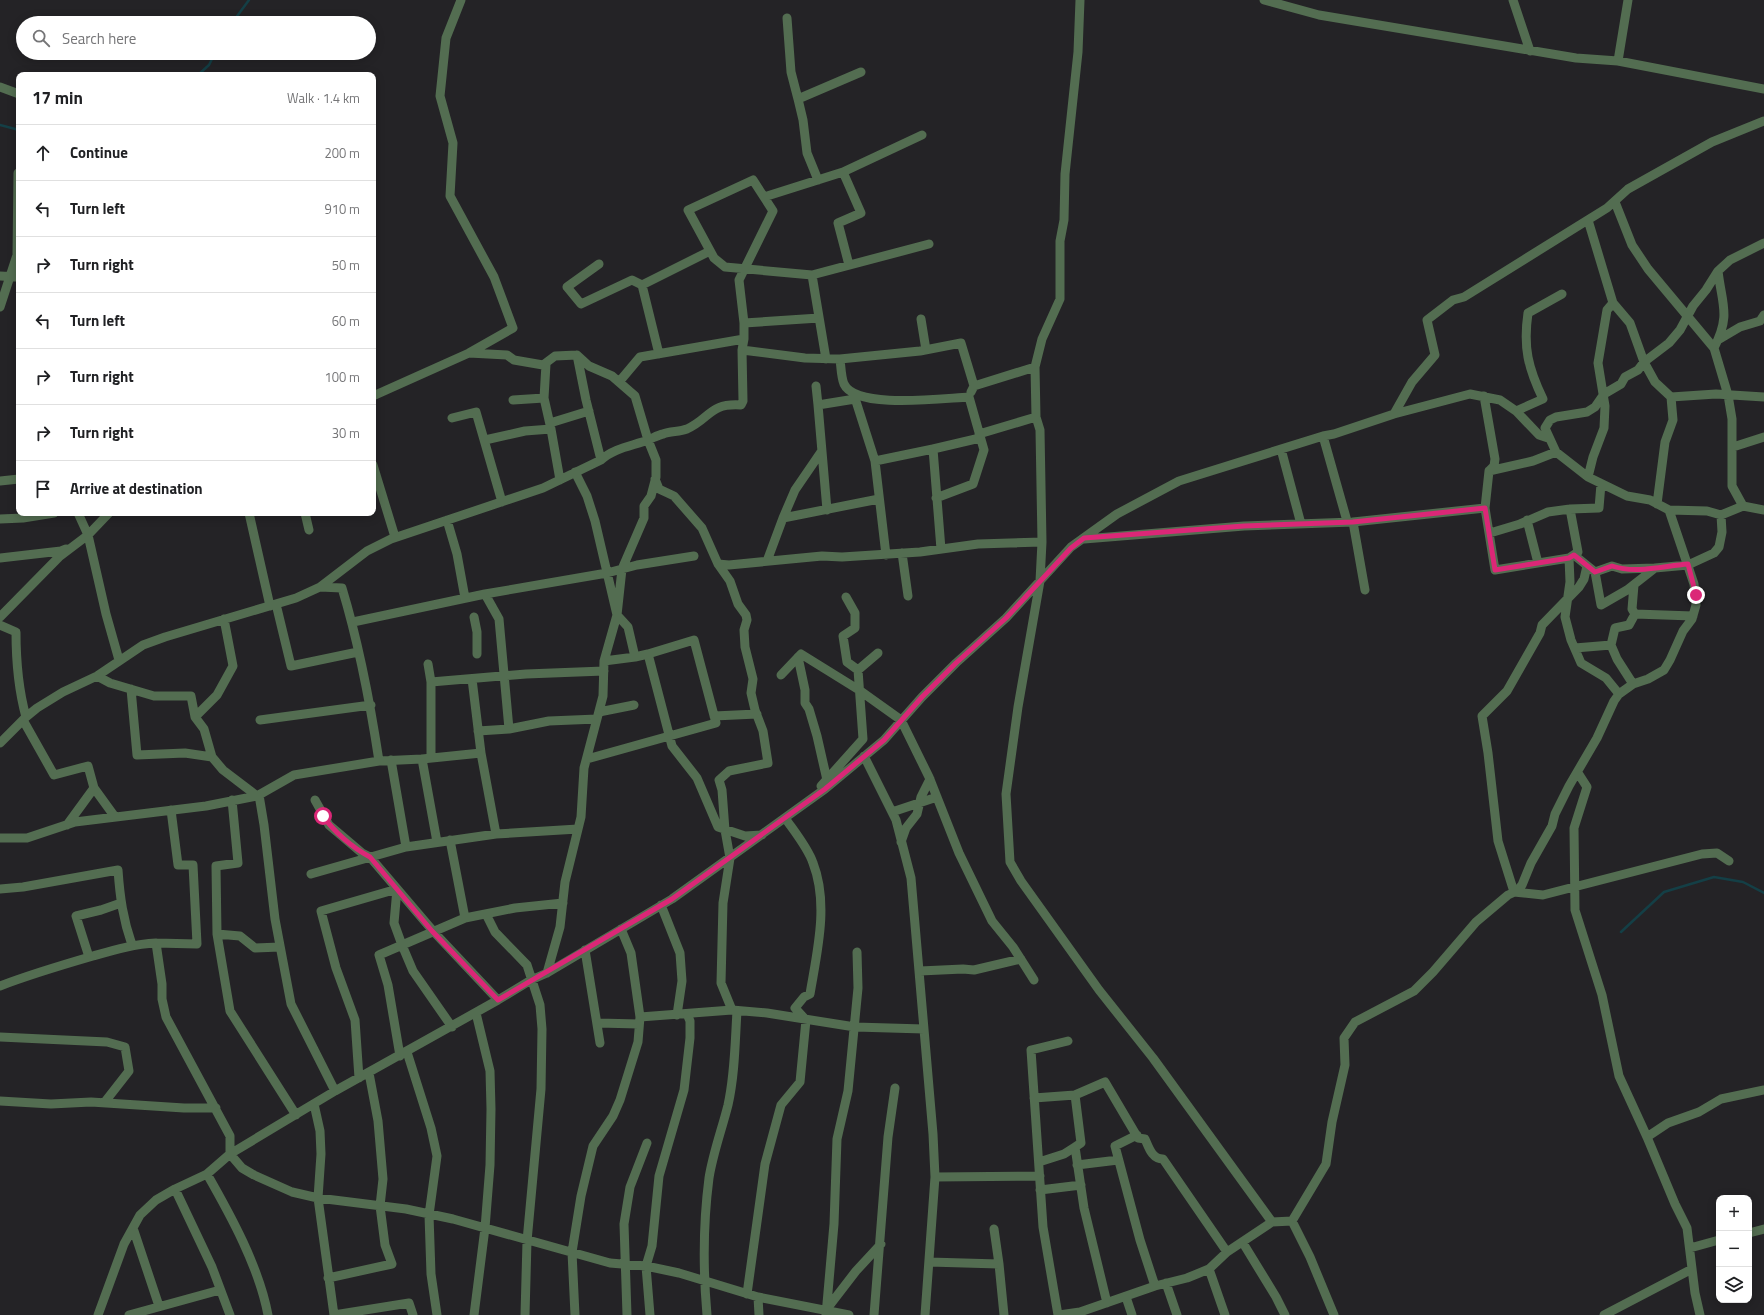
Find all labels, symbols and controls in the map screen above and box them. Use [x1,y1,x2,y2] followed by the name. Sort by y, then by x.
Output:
[16,16,376,60] search box
[30,27,52,49] icon: search
[62,27,136,50] text: Search here
[32,85,83,111] text: 17 min
[287,88,360,108] text: Walk · 1.4 km
[70,141,128,164] text: Continue
[32,142,54,164] icon: ahead
[324,143,360,163] text: 200 m
[70,197,125,220] text: Turn left
[32,198,54,220] icon: left
[324,199,360,219] text: 910 m
[70,253,134,276] text: Turn right
[32,254,54,276] icon: right
[332,255,360,275] text: 50 m
[70,309,125,332] text: Turn left
[32,310,54,332] icon: left
[332,311,360,331] text: 60 m
[70,365,134,388] text: Turn right
[32,366,54,388] icon: right
[324,367,360,387] text: 100 m
[70,421,134,444] text: Turn right
[32,422,54,444] icon: right
[332,423,360,443] text: 30 m
[70,477,203,500] text: Arrive at destination
[32,478,54,500] icon: arrive
[1687,586,1705,604] route end
[314,807,332,825] route start
[1716,1195,1752,1303] map controls
[1716,1195,1752,1231] button: +
[1716,1231,1752,1267] button: −
[1716,1267,1752,1303] button: layers

